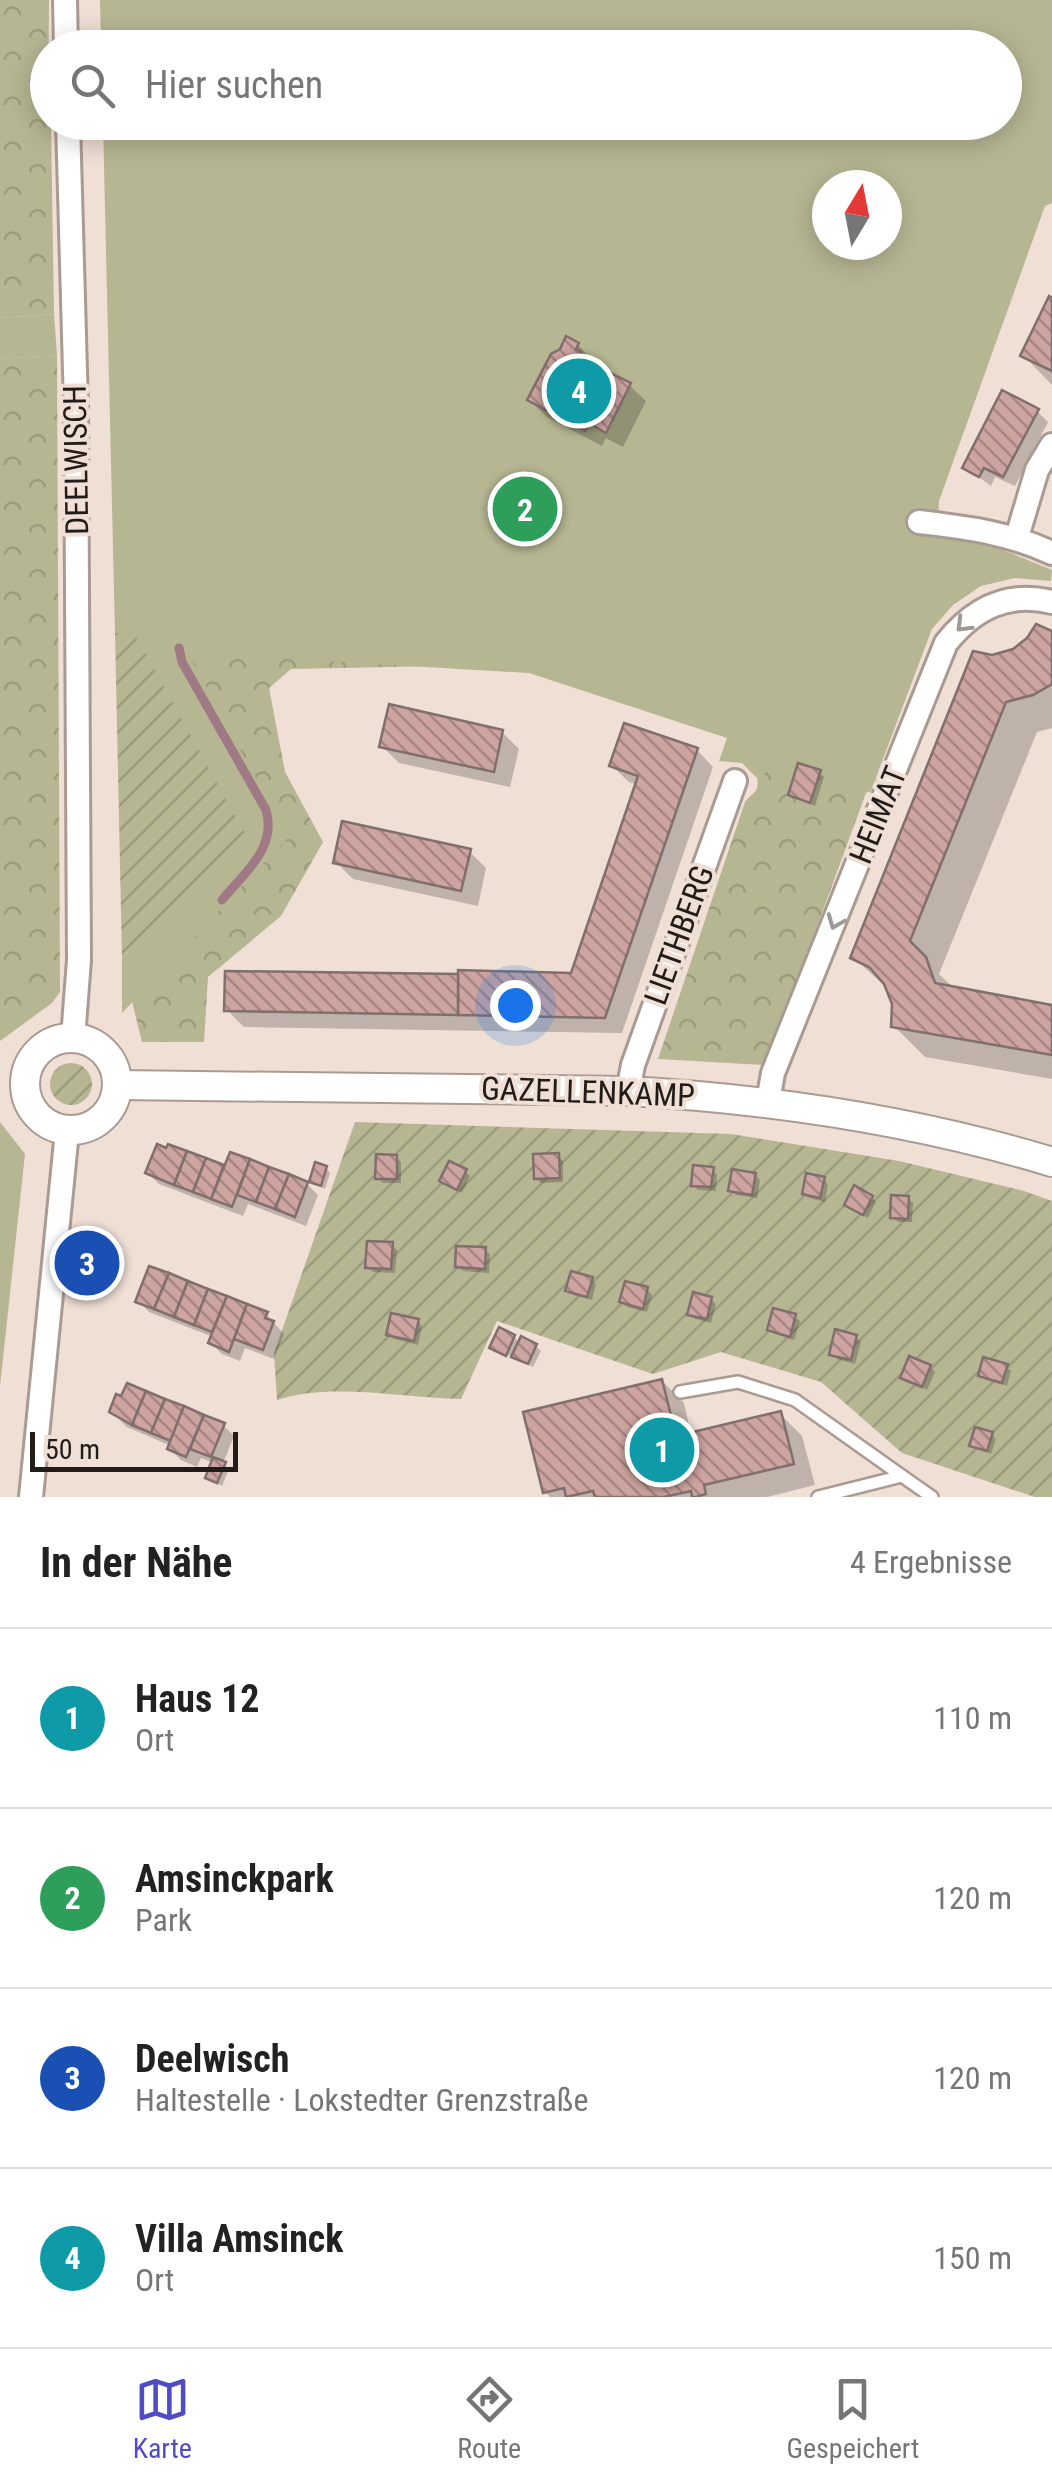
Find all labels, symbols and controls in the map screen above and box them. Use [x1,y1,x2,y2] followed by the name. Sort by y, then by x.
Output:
[30,30,1022,140] search box
[65,58,120,113] icon: search
[145,63,323,107] text: Hier suchen
[812,170,902,260] north arrow
[546,354,612,428] pin: 4
[56,385,96,535] street label: DEELWISCH
[492,472,558,546] pin: 2
[957,614,975,632] one-way arrow
[841,761,915,869] street label: HEIMAT
[636,860,722,1010] street label: LIETHBERG
[827,912,847,930] one-way arrow
[490,980,541,1031] your location
[480,1069,696,1115] street label: GAZELLENKAMP
[54,1226,120,1300] pin: 3
[630,1412,694,1488] pin: 1
[30,1427,238,1472] scale bar
[45,1433,100,1466] text: 50 m
[40,1538,232,1587] text: In der Nähe
[850,1543,1012,1581] text: 4 Ergebnisse
[135,1677,259,1721] text: Haus 12
[64,1699,81,1737] text: 1
[933,1699,1012,1737] text: 110 m
[135,1721,174,1759] text: Ort
[135,1857,334,1901] text: Amsinckpark
[64,1879,81,1917] text: 2
[933,1879,1012,1917] text: 120 m
[135,1901,192,1939] text: Park
[135,2037,290,2081] text: Deelwisch
[64,2059,81,2097] text: 3
[933,2059,1012,2097] text: 120 m
[135,2081,589,2119] text: Haltestelle · Lokstedter Grenzstraße
[135,2217,344,2261] text: Villa Amsinck
[64,2239,81,2277] text: 4
[933,2239,1012,2277] text: 150 m
[135,2261,174,2299] text: Ort
[133,2372,192,2465] tab: Karte
[457,2372,521,2465] tab: Route
[786,2372,919,2465] tab: Gespeichert

